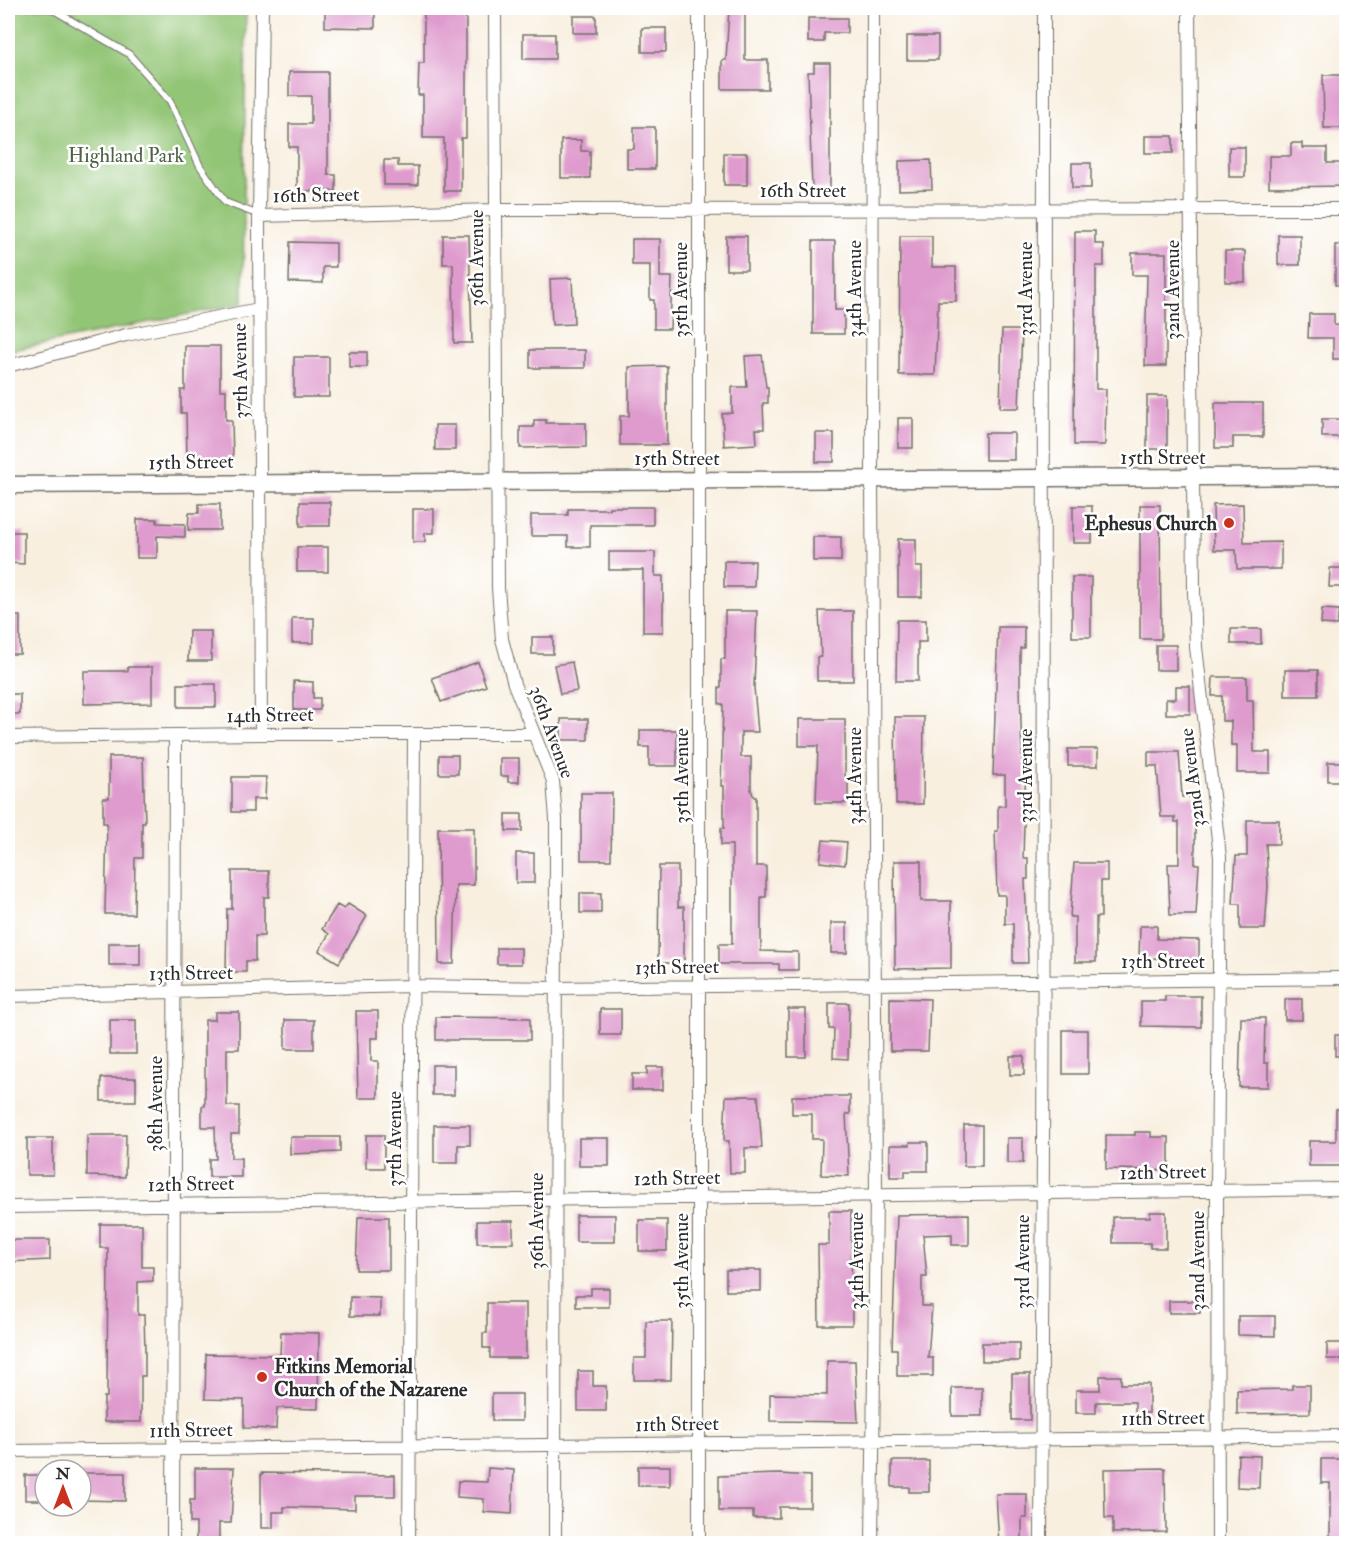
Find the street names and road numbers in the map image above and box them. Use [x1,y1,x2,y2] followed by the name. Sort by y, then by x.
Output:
[760,178,847,203] street label: 16th Street
[273,182,360,208] street label: 16th Street
[464,210,489,306] street label: 36th Avenue
[842,240,867,338] street label: 34th Avenue
[1160,240,1185,340] street label: 32nd Avenue
[668,242,693,338] street label: 35th Avenue
[1013,242,1038,336] street label: 33rd Avenue
[227,323,253,419] street label: 37th Avenue
[1120,445,1206,470] street label: 15th Street
[634,446,720,471] street label: 15th Street
[148,449,234,475] street label: 15th Street
[524,682,580,782] street label: 36th Avenue
[226,702,314,728] street label: 14th Street
[842,727,867,825] street label: 34th Avenue
[1173,727,1211,829] street label: 32nd Avenue
[669,728,694,824] street label: 35th Avenue
[1013,729,1038,823] street label: 33rd Avenue
[1121,949,1206,974] street label: 13th Street
[635,954,720,980] street label: 13th Street
[149,960,234,986] street label: 13th Street
[143,1056,168,1152] street label: 38th Avenue
[382,1091,407,1187] street label: 37th Avenue
[1119,1159,1207,1185] street label: 12th Street
[633,1165,721,1191] street label: 12th Street
[147,1171,235,1197] street label: 12th Street
[524,1173,549,1269] street label: 36th Avenue
[1185,1211,1210,1311] street label: 32nd Avenue
[844,1212,869,1310] street label: 34th Avenue
[669,1213,694,1309] street label: 35th Avenue
[1010,1215,1035,1309] street label: 33rd Avenue
[1121,1405,1206,1431] street label: 11th Street
[635,1411,720,1437] street label: 11th Street
[149,1417,234,1443] street label: 11th Street

